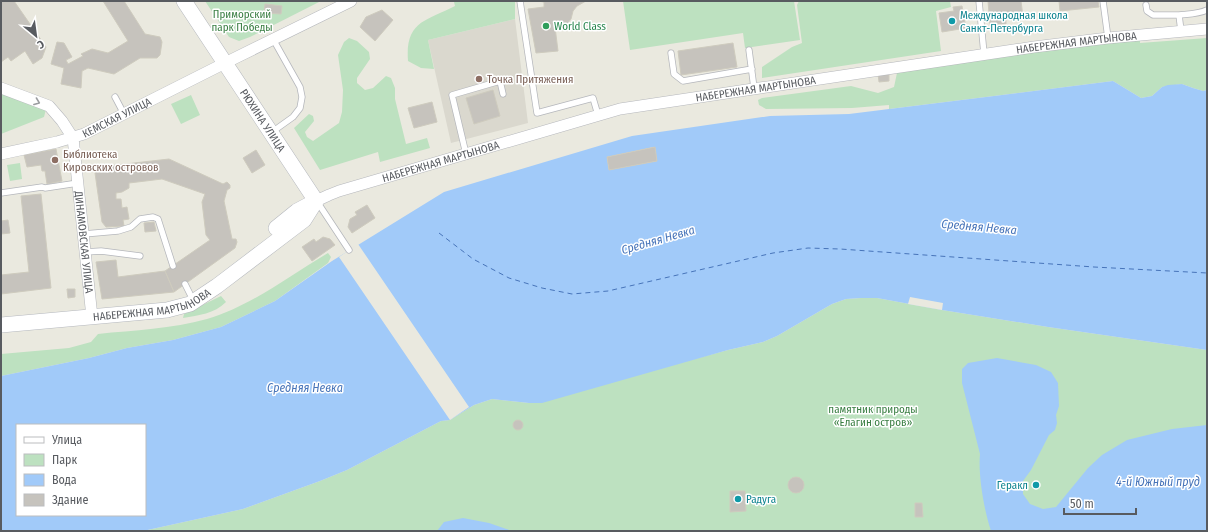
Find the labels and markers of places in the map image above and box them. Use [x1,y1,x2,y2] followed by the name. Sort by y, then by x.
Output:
[960,9,1068,35] place label: Международная школа Санкт-Петербурга
[947,16,957,26] marker: Международная школа Санкт-Петербурга
[554,20,606,33] place label: World Class
[541,21,551,31] marker: World Class
[487,73,573,86] place label: Точка Притяжения
[474,74,484,84] marker: Точка Притяжения
[63,148,159,174] place label: Библиотека Кировских островов
[50,155,60,165] marker: Библиотека Кировских островов
[997,479,1028,492] place label: Геракл
[1031,480,1041,490] marker: Геракл
[746,493,776,506] place label: Радуга
[733,494,743,504] marker: Радуга

